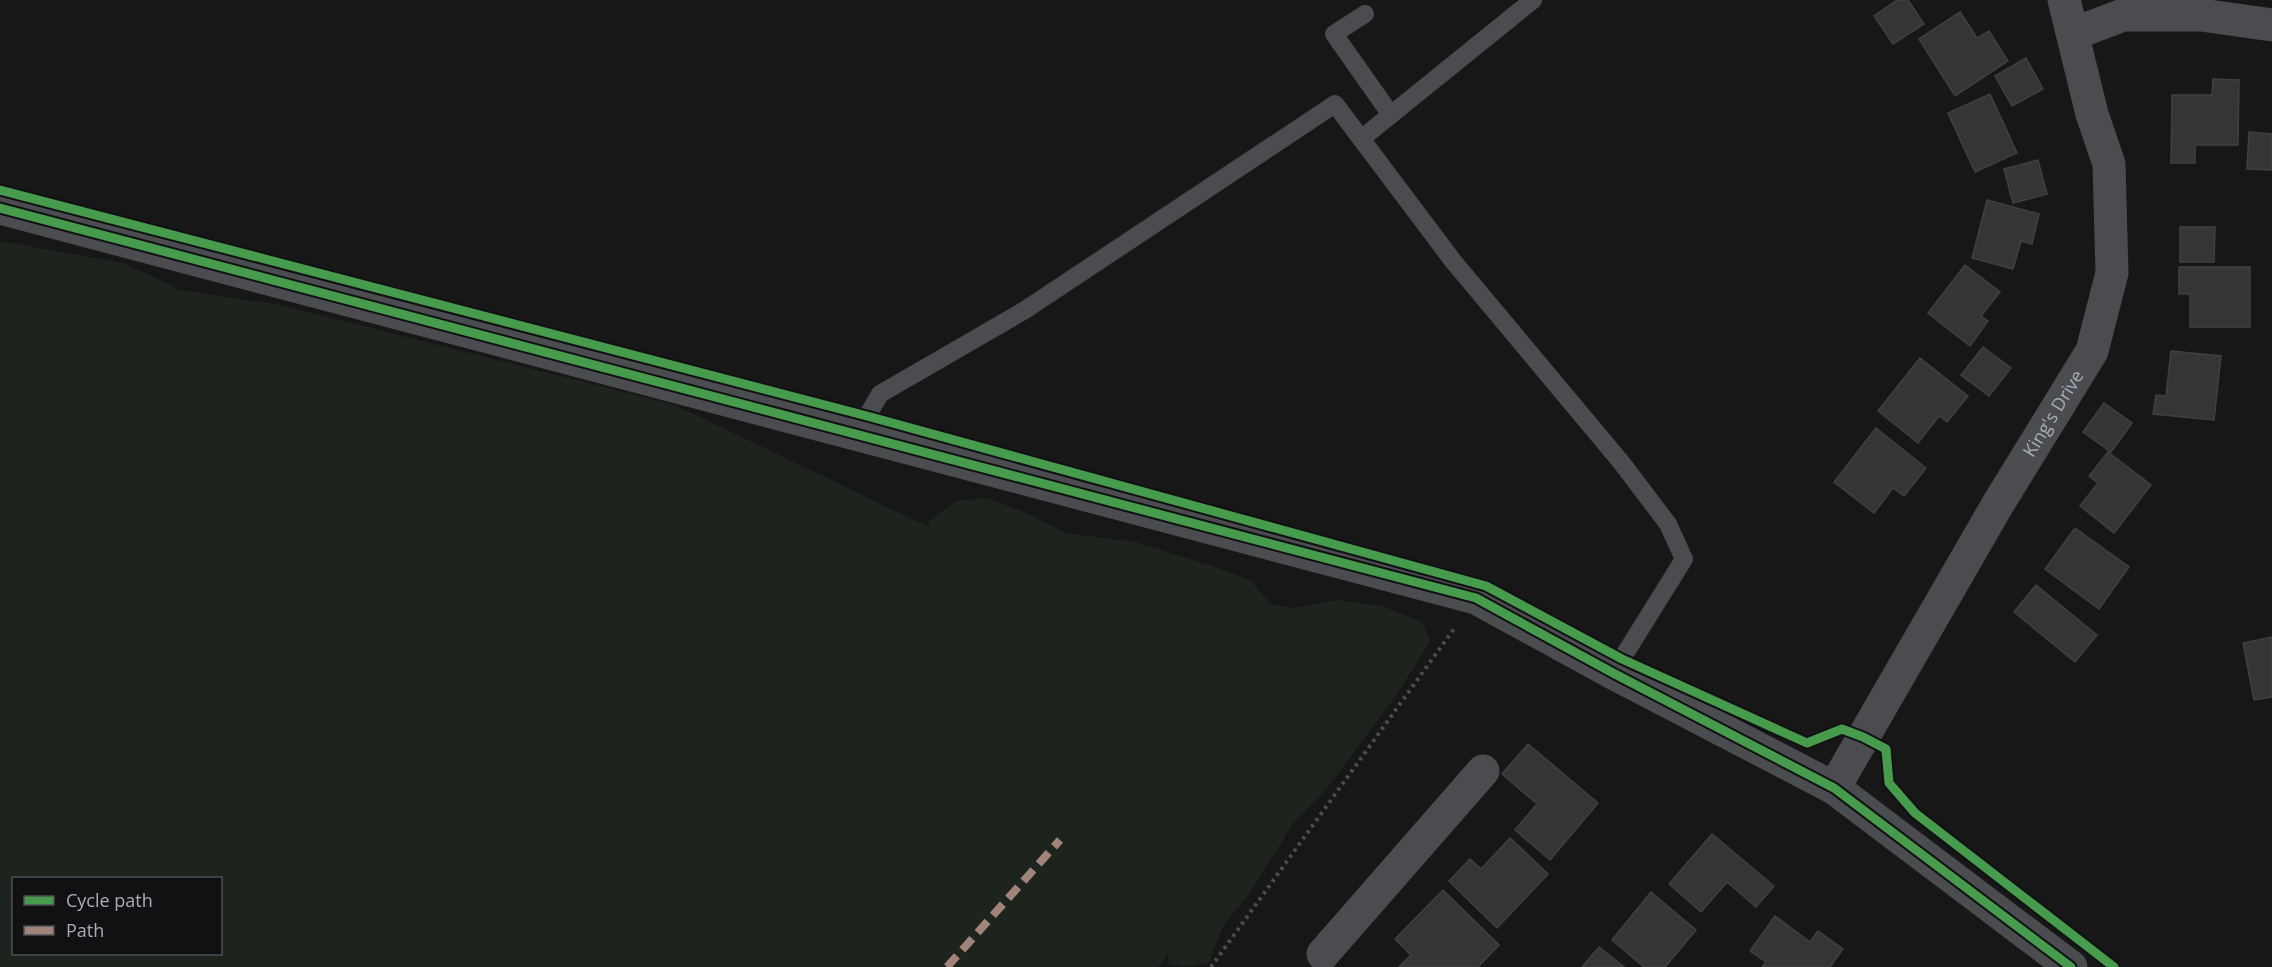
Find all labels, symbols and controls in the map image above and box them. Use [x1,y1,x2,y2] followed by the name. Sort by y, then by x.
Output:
[2017,365,2088,461] street label: King's Drive
[12,877,222,955] legend
[66,888,153,912] text: Cycle path
[66,918,104,942] text: Path

